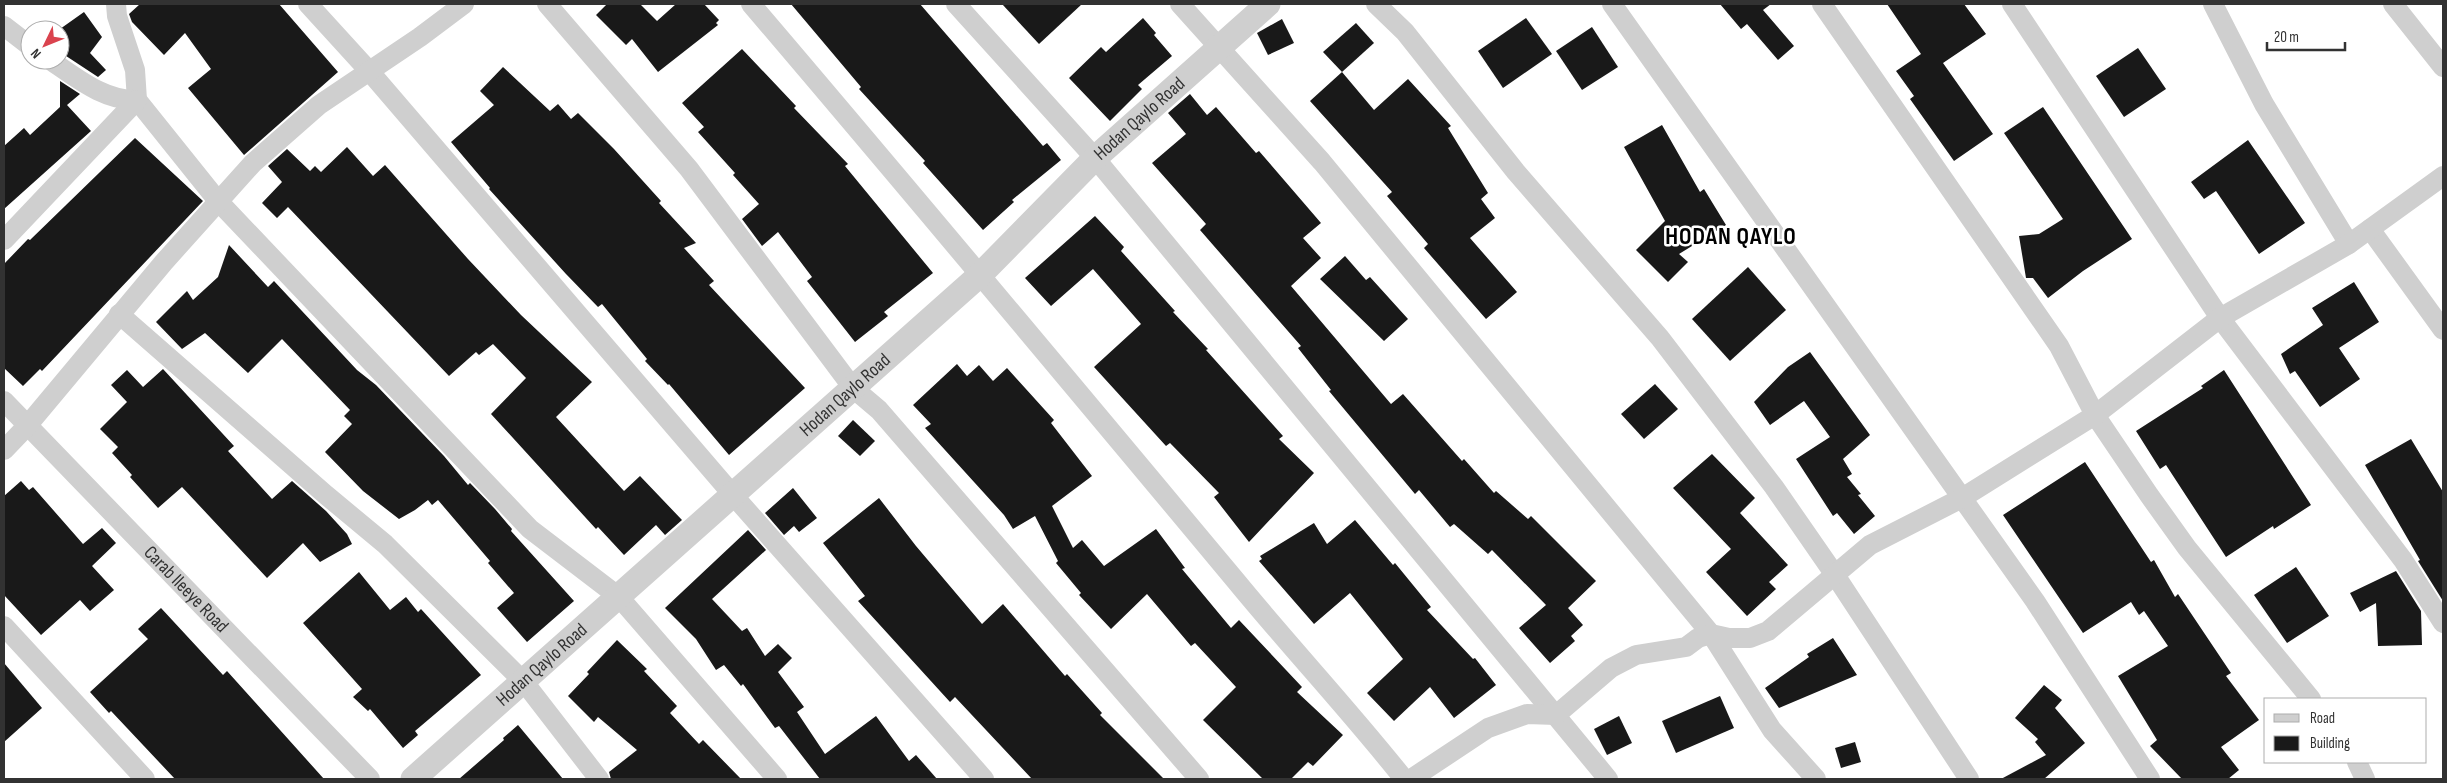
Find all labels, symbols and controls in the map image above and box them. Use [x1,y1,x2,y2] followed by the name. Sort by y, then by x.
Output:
[20,20,70,70] north arrow
[2267,20,2344,52] scale bar
[2274,28,2299,47] text: 20 m
[27,45,45,62] text: N
[1089,72,1189,165] street label: Hodan Qaylo Road
[1665,222,1797,251] district label: HODAN QAYLO
[795,349,895,441] street label: Hodan Qaylo Road
[139,541,233,637] street label: Carab Ileeye Road
[491,618,592,711] street label: Hodan Qaylo Road
[2264,698,2427,763] legend
[2310,709,2335,728] text: Road
[2310,734,2350,753] text: Building

